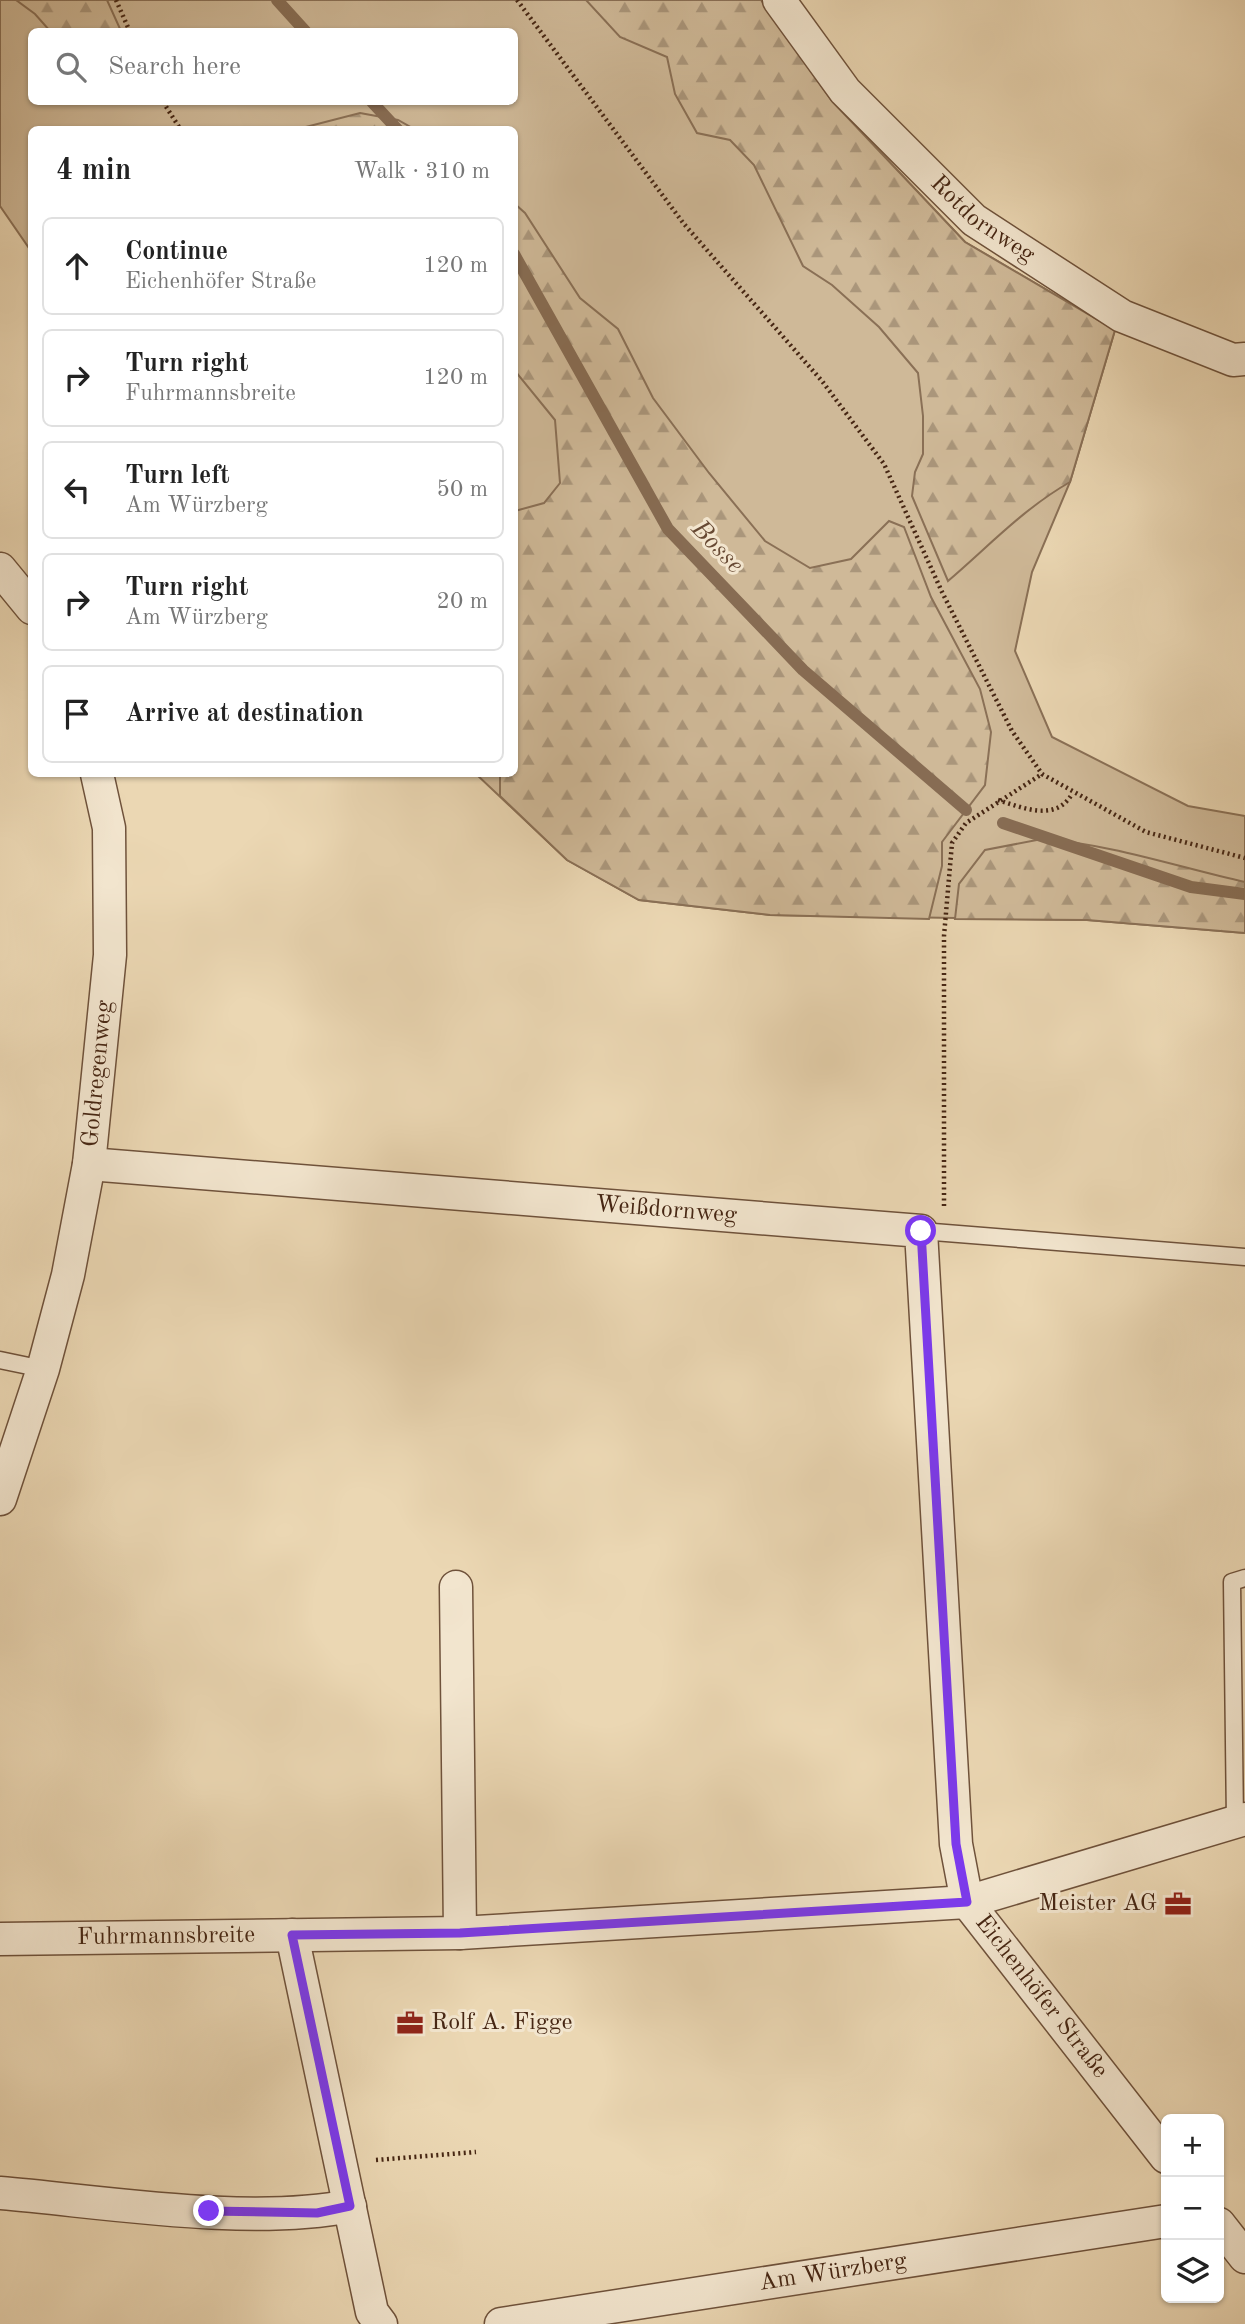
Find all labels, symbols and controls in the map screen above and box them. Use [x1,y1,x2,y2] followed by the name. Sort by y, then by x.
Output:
[28,28,518,105] search box
[52,48,90,86] icon: search
[108,54,241,80] text: Search here
[56,156,131,186] text: 4 min
[354,160,490,183] text: Walk · 310 m
[925,171,1039,268] street label: Rotdornweg
[125,239,228,265] text: Continue
[58,247,96,285] icon: ahead
[423,254,488,277] text: 120 m
[125,270,316,293] text: Eichenhöfer Straße
[125,351,248,377] text: Turn right
[58,359,96,397] icon: right
[423,366,488,389] text: 120 m
[125,382,296,405] text: Fuhrmannsbreite
[125,463,230,489] text: Turn left
[58,471,96,509] icon: left
[437,478,488,501] text: 50 m
[125,494,268,517] text: Am Würzberg
[685,515,748,578] water label: Bosse
[125,575,248,601] text: Turn right
[58,583,96,621] icon: right
[437,590,488,613] text: 20 m
[125,606,268,629] text: Am Würzberg
[58,695,96,733] icon: arrive
[125,701,364,727] text: Arrive at destination
[79,999,117,1148] street label: Goldregenweg
[594,1193,738,1228] street label: Weißdornweg
[905,1215,936,1246] route start
[1163,1889,1193,1919] office icon: Meister AG
[1038,1892,1157,1916] place label: Meister AG
[970,1911,1112,2083] street label: Eichenhöfer Straße
[77,1924,255,1950] street label: Fuhrmannsbreite
[395,2008,425,2038] office icon: Rolf A. Figge
[431,2011,573,2035] place label: Rolf A. Figge
[1161,2114,1224,2303] map controls
[1161,2114,1224,2177] button: +
[1161,2177,1224,2240] button: −
[193,2195,224,2226] route end
[1161,2240,1224,2303] button: layers
[757,2249,909,2296] street label: Am Würzberg

